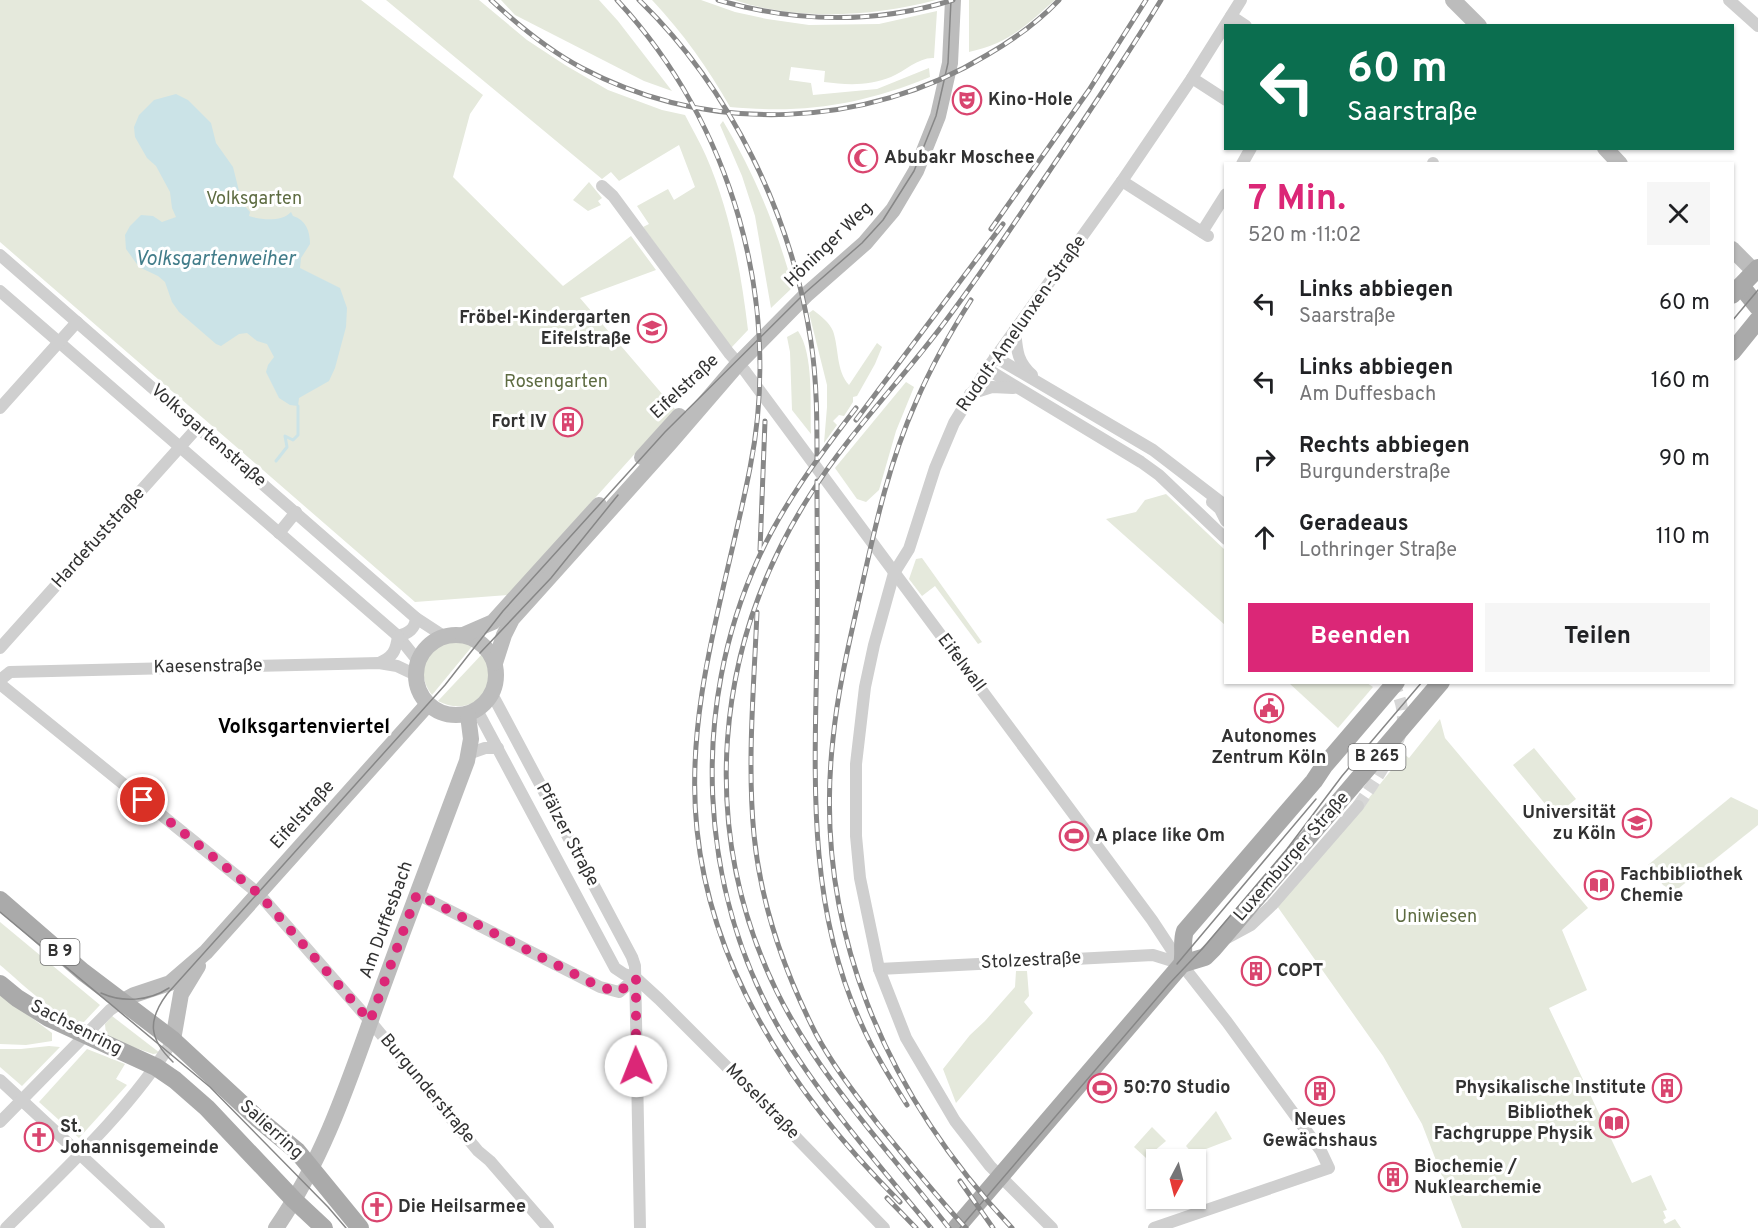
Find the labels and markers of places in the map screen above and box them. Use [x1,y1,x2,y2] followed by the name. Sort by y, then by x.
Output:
[951,84,983,116] theatre icon: Kino-Hole
[988,89,1073,112] place label: Kino-Hole
[847,142,879,174] mosque icon: Abubakr Moschee
[884,147,1035,170] place label: Abubakr Moschee
[459,307,631,351] place label: Fröbel-Kindergarten Eifelstraße
[636,312,668,344] school or university icon: Fröbel-Kindergarten Eifelstraße
[552,406,584,438] building icon: Fort IV
[492,411,547,434] place label: Fort IV
[1253,692,1285,724] public building icon: Autonomes Zentrum Köln
[1212,726,1326,770] place label: Autonomes Zentrum Köln
[117,774,168,825] pin
[1522,802,1616,846] place label: Universität zu Köln
[1621,807,1653,839] school or university icon: Universität zu Köln
[1058,820,1090,852] sports icon: A place like Om
[1095,825,1225,848] place label: A place like Om
[1620,864,1743,908] place label: Fachbibliothek Chemie
[1583,869,1615,901] library icon: Fachbibliothek Chemie
[1240,955,1272,987] building icon: COPT
[1277,960,1324,983] place label: COPT
[1086,1072,1118,1104] sports icon: 50:70 Studio
[1651,1072,1683,1104] building icon: Physikalische Institute
[1304,1075,1336,1107] building icon: Neues Gewächshaus
[1123,1077,1231,1100] place label: 50:70 Studio
[1455,1077,1646,1100] place label: Physikalische Institute
[1434,1102,1593,1146] place label: Bibliothek Fachgruppe Physik
[1598,1107,1630,1139] library icon: Bibliothek Fachgruppe Physik
[1262,1109,1378,1153] place label: Neues Gewächshaus
[60,1116,219,1160] place label: St. Johannisgemeinde
[23,1121,55,1153] church icon: St. Johannisgemeinde
[1414,1156,1541,1200] place label: Biochemie / Nuklearchemie
[1377,1161,1409,1193] building icon: Biochemie / Nuklearchemie
[361,1191,393,1223] church icon: Die Heilsarmee
[398,1196,526,1219] place label: Die Heilsarmee

